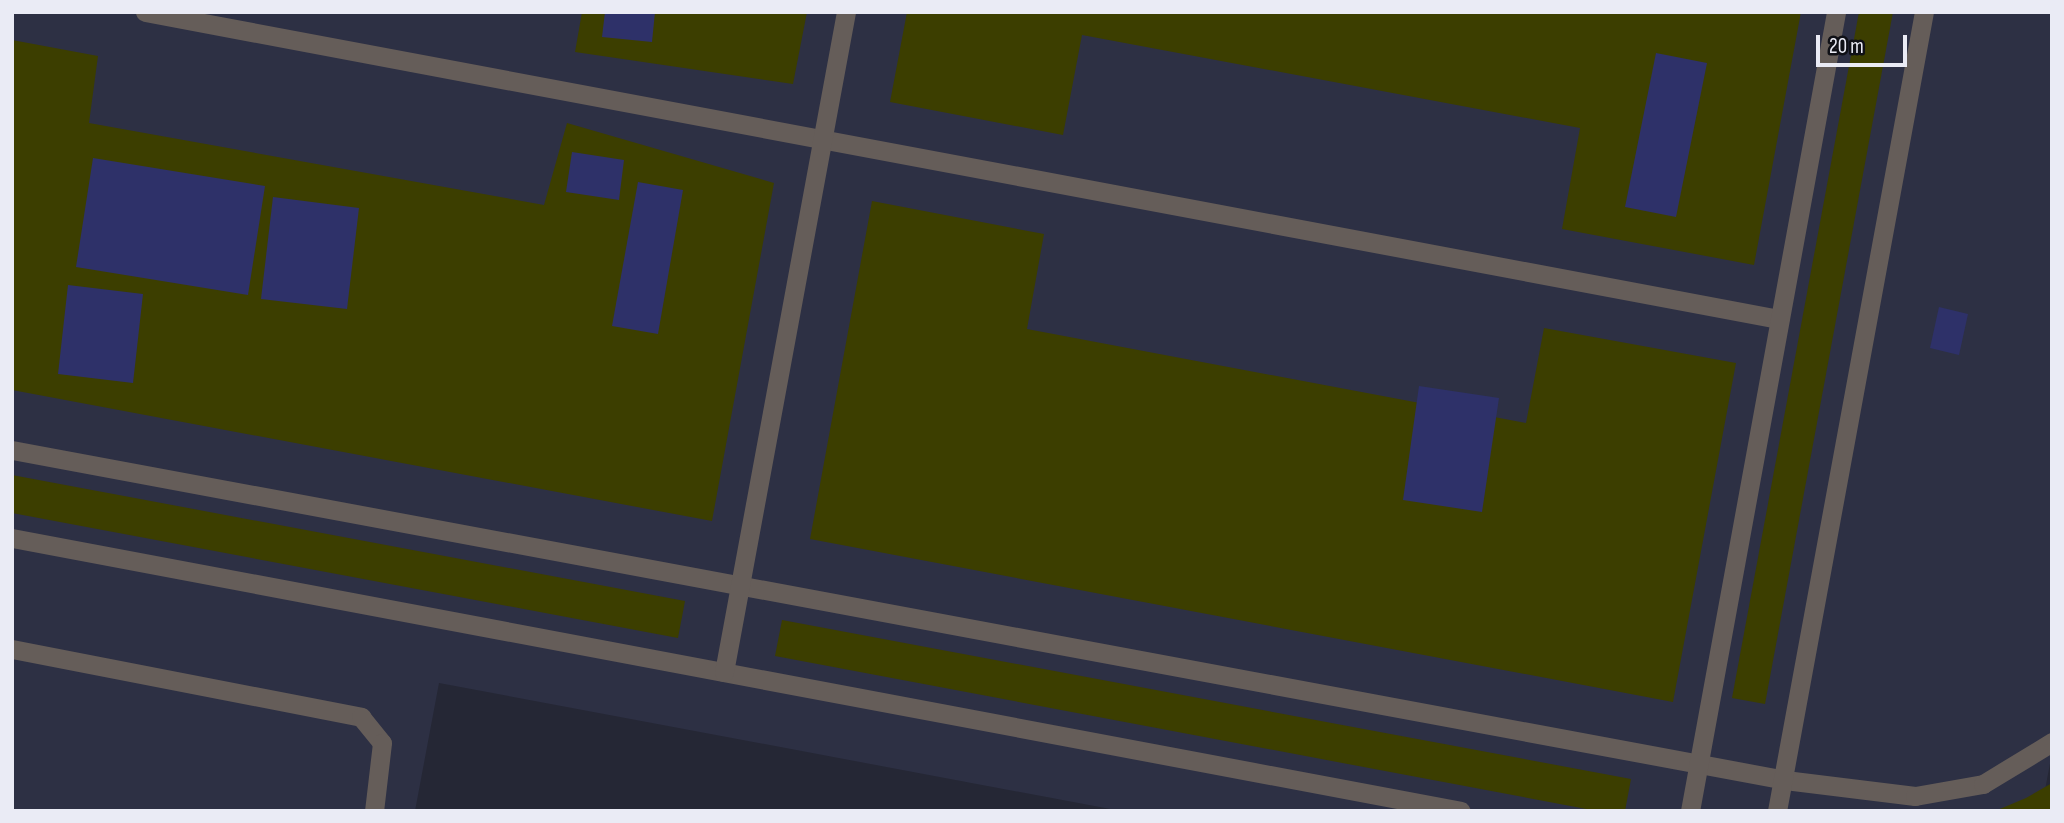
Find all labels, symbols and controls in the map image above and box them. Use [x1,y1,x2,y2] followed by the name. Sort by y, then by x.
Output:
[1819,21,1910,65] scale bar
[1829,34,1864,59] text: 20 m

